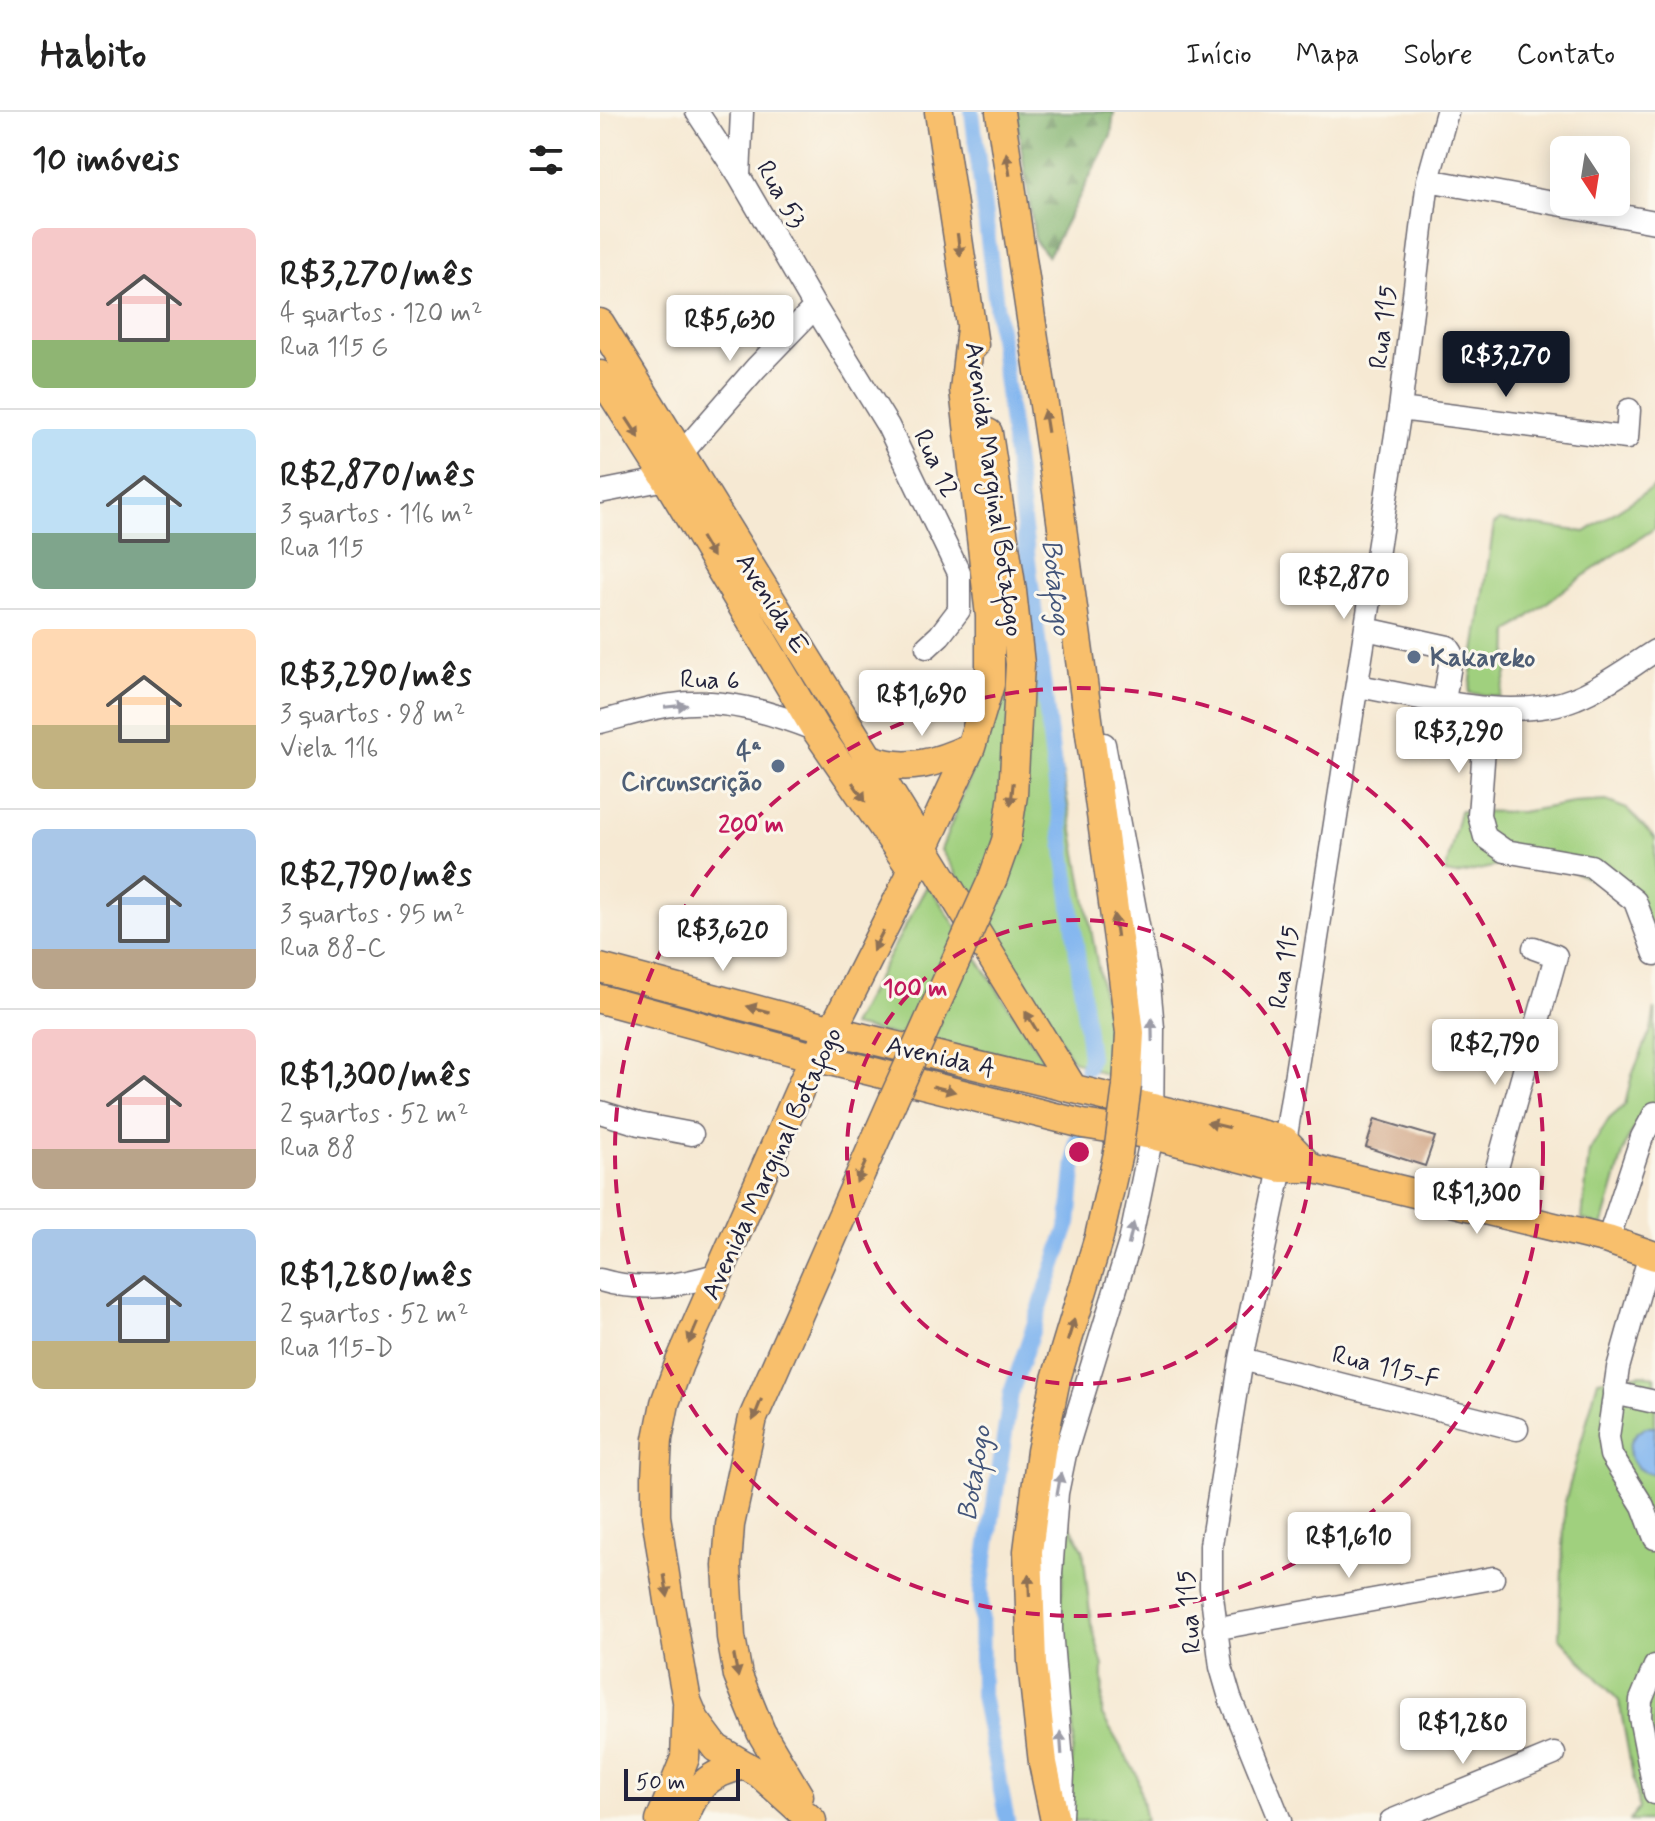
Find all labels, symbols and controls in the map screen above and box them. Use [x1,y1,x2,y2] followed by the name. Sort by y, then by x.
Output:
[40,31,146,80] text: Habito
[1186,37,1252,74] text: Início
[1296,37,1359,74] text: Mapa
[1403,37,1473,74] text: Sobre
[1517,37,1615,74] text: Contato
[1550,136,1630,216] north arrow
[1550,136,1630,216] map controls
[32,138,179,183] text: 10 imóveis
[524,138,568,182] icon: filters
[1001,151,1013,176] one-way arrow
[747,155,813,235] street label: Rua 53
[953,232,966,257] one-way arrow
[280,252,472,297] text: R$3,270/mês
[96,260,192,356] icon: home
[1362,284,1406,371] street label: Rua 115
[656,295,804,363] pin: R$5,630
[280,297,483,331] text: 4 quartos · 120 m²
[684,304,776,338] text: R$5,630
[280,331,388,365] text: Rua 115 G
[1432,331,1580,399] pin: R$3,270
[954,340,1031,639] street label: Avenida Marginal Botafogo
[1461,340,1551,374] text: R$3,270
[1039,408,1052,433] one-way arrow
[626,417,640,439] one-way arrow
[904,424,966,504] street label: Rua 12
[280,453,474,498] text: R$2,870/mês
[96,461,192,557] icon: home
[280,498,473,532] text: 3 quartos · 116 m²
[280,532,364,566] text: Rua 115
[700,536,714,558] one-way arrow
[1029,537,1080,639] water label: Botafogo
[727,547,816,661] street label: Avenida E
[1270,553,1418,621] pin: R$2,870
[1298,562,1390,596] text: R$2,870
[1430,642,1535,676] place label: Kakareko
[1405,648,1423,666] marker: Kakareko
[280,653,471,698] text: R$3,290/mês
[96,661,192,757] icon: home
[679,663,740,699] street label: Rua 6
[848,670,996,738] pin: R$1,690
[877,679,967,713] text: R$1,690
[280,698,465,732] text: 3 quartos · 98 m²
[664,699,689,712] one-way arrow
[1385,707,1533,775] pin: R$3,290
[1414,716,1504,750] text: R$3,290
[280,732,378,766] text: Viela 116
[621,736,762,800] place label: 4ª Circunscrição
[769,757,787,775] marker: 4ª Circunscrição
[851,781,866,802] one-way arrow
[1005,782,1018,807] one-way arrow
[718,810,784,841] text: 200 m
[280,853,472,898] text: R$2,790/mês
[96,861,192,957] icon: home
[280,898,465,932] text: 3 quartos · 95 m²
[649,905,797,973] pin: R$3,620
[1108,912,1121,937] one-way arrow
[677,914,769,948] text: R$3,620
[1262,923,1308,1011] street label: Rua 115
[871,929,884,952] one-way arrow
[280,932,386,966] text: Rua 88-C
[883,974,947,1005] text: 100 m
[745,1003,770,1015] one-way arrow
[1024,1009,1039,1032] one-way arrow
[1146,1017,1158,1042] one-way arrow
[1421,1019,1569,1087] pin: R$2,790
[695,1022,853,1307] street label: Avenida Marginal Botafogo
[1450,1028,1540,1062] text: R$2,790
[883,1029,998,1087] street label: Avenida A
[280,1053,470,1098] text: R$1,300/mês
[96,1061,192,1157] icon: home
[932,1084,957,1096] one-way arrow
[280,1098,469,1132] text: 2 quartos · 52 m²
[1205,1118,1230,1130] one-way arrow
[280,1132,356,1166] text: Rua 88
[1065,1138,1093,1166] centre of rings
[855,1160,868,1184] one-way arrow
[1403,1168,1551,1236] pin: R$1,300
[1433,1177,1521,1211] text: R$1,300
[1125,1222,1138,1247] one-way arrow
[280,1253,472,1298] text: R$1,280/mês
[96,1261,192,1357] icon: home
[280,1298,469,1332] text: 2 quartos · 52 m²
[1065,1318,1078,1342] one-way arrow
[686,1321,699,1345] one-way arrow
[280,1332,393,1366] text: Rua 115-D
[1328,1338,1443,1398] street label: Rua 115-F
[750,1398,763,1422] one-way arrow
[950,1422,1003,1524] water label: Botafogo
[1054,1471,1066,1496] one-way arrow
[1275,1512,1423,1580] pin: R$1,610
[1306,1521,1392,1555] text: R$1,610
[1169,1569,1211,1655] street label: Rua 115
[1022,1572,1035,1597] one-way arrow
[660,1574,673,1599] one-way arrow
[731,1654,743,1679] one-way arrow
[1389,1698,1537,1766] pin: R$1,280
[1418,1707,1508,1741] text: R$1,280
[1054,1730,1067,1755] one-way arrow
[624,1765,740,1801] scale bar
[636,1769,685,1797] text: 50 m

